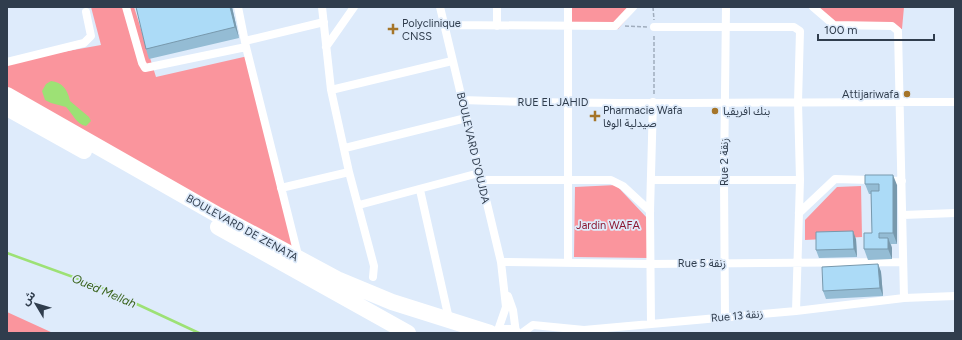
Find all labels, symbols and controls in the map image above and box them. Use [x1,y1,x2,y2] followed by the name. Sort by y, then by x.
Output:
[818,16,934,42] scale bar
[402,17,461,43] place label: Polyclinique CNSS
[387,23,399,35] marker: Polyclinique CNSS
[824,23,858,37] text: 100 m
[842,88,899,101] place label: Attijariwafa
[902,89,912,99] marker: Attijariwafa
[454,91,492,205] street label: BOULEVARD D'OUJDA
[518,96,589,109] street label: RUE EL JAHID
[603,104,682,130] place label: Pharmacie Wafa صيدلية الوفا
[723,105,770,118] place label: بنك افريقيا
[710,106,720,116] marker: بنك افريقيا
[590,111,600,121] marker: Pharmacie Wafa صيدلية الوفا
[718,138,731,186] street label: Rue 2 زنقة
[184,192,301,264] street label: BOULEVARD DE ZENATA
[576,219,641,232] park label: Jardin WAFA
[678,257,726,270] street label: Rue 5 زنقة
[70,271,138,311] water label: Oued Mellah
[16,284,56,324] north arrow
[19,288,38,308] text: ش
[710,307,764,325] street label: Rue 13 زنقة

